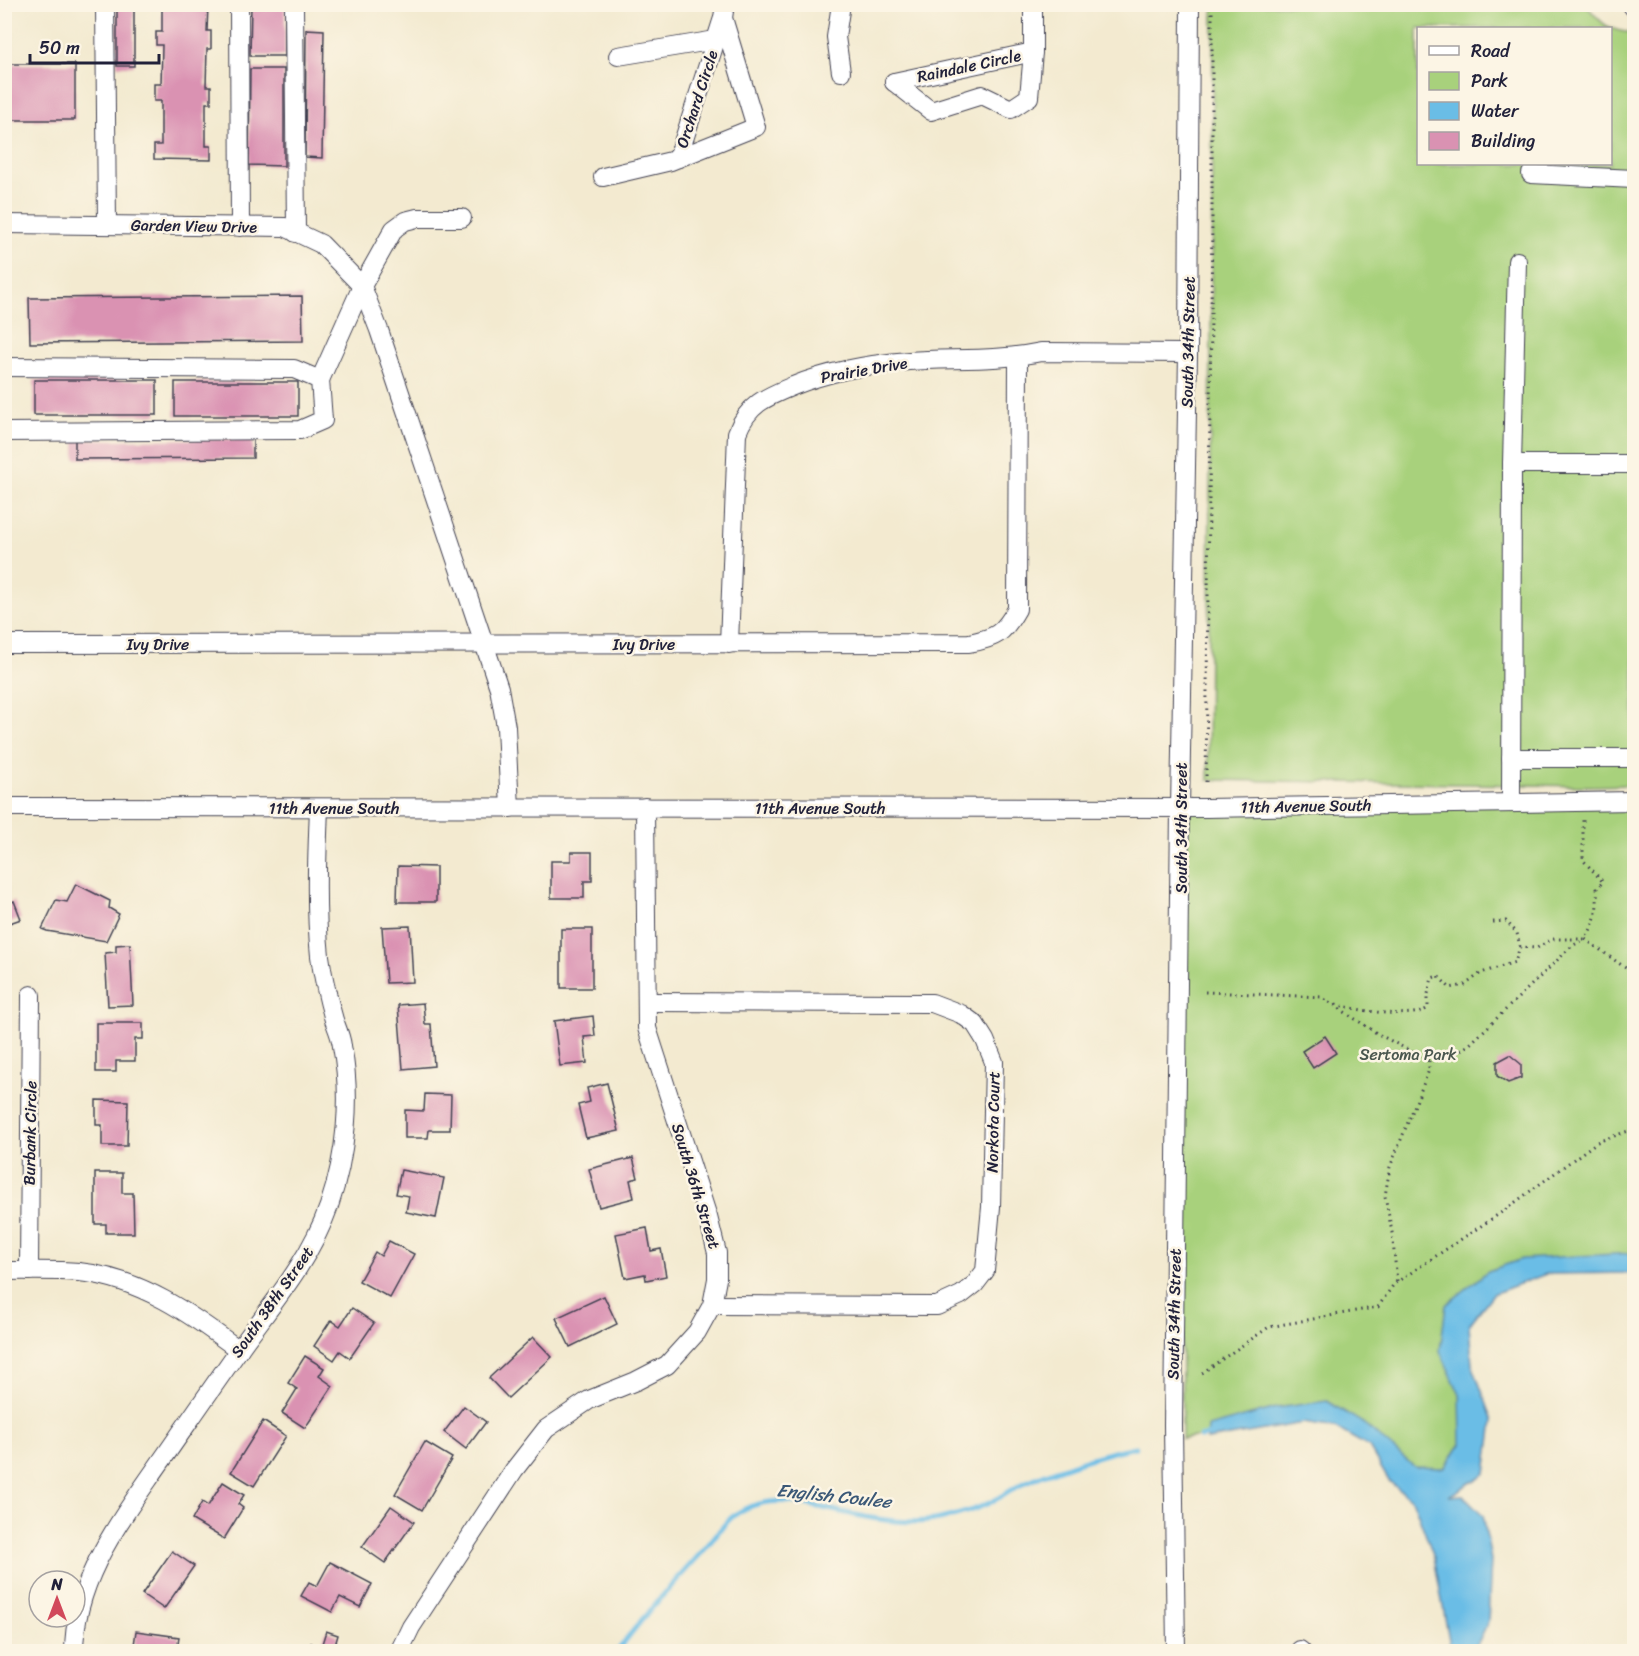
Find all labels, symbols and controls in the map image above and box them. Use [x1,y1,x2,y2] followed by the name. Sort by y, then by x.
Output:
[30,27,159,65] scale bar
[1417,27,1612,165] legend
[39,32,80,64] text: 50 m
[1471,35,1511,67] text: Road
[914,41,1024,91] street label: Raindale Circle
[667,46,727,152] street label: Orchard Circle
[1471,65,1508,97] text: Park
[1471,95,1520,127] text: Water
[1471,125,1535,157] text: Building
[131,210,258,242] street label: Garden View Drive
[1172,276,1204,408] street label: South 34th Street
[818,348,910,392] street label: Prairie Drive
[126,630,189,659] street label: Ivy Drive
[612,630,675,659] street label: Ivy Drive
[1167,762,1196,894] street label: South 34th Street
[1240,790,1372,822] street label: 11th Avenue South
[269,794,399,823] street label: 11th Avenue South
[755,794,885,823] street label: 11th Avenue South
[1359,1040,1457,1069] park label: Sertoma Park
[978,1071,1008,1173] street label: Norkota Court
[15,1080,45,1186] street label: Burbank Circle
[663,1120,729,1252] street label: South 36th Street
[223,1240,321,1364] street label: South 38th Street
[1158,1248,1190,1380] street label: South 34th Street
[775,1474,895,1518] water label: English Coulee
[27,1569,87,1629] north arrow
[50,1570,63,1599] text: N

